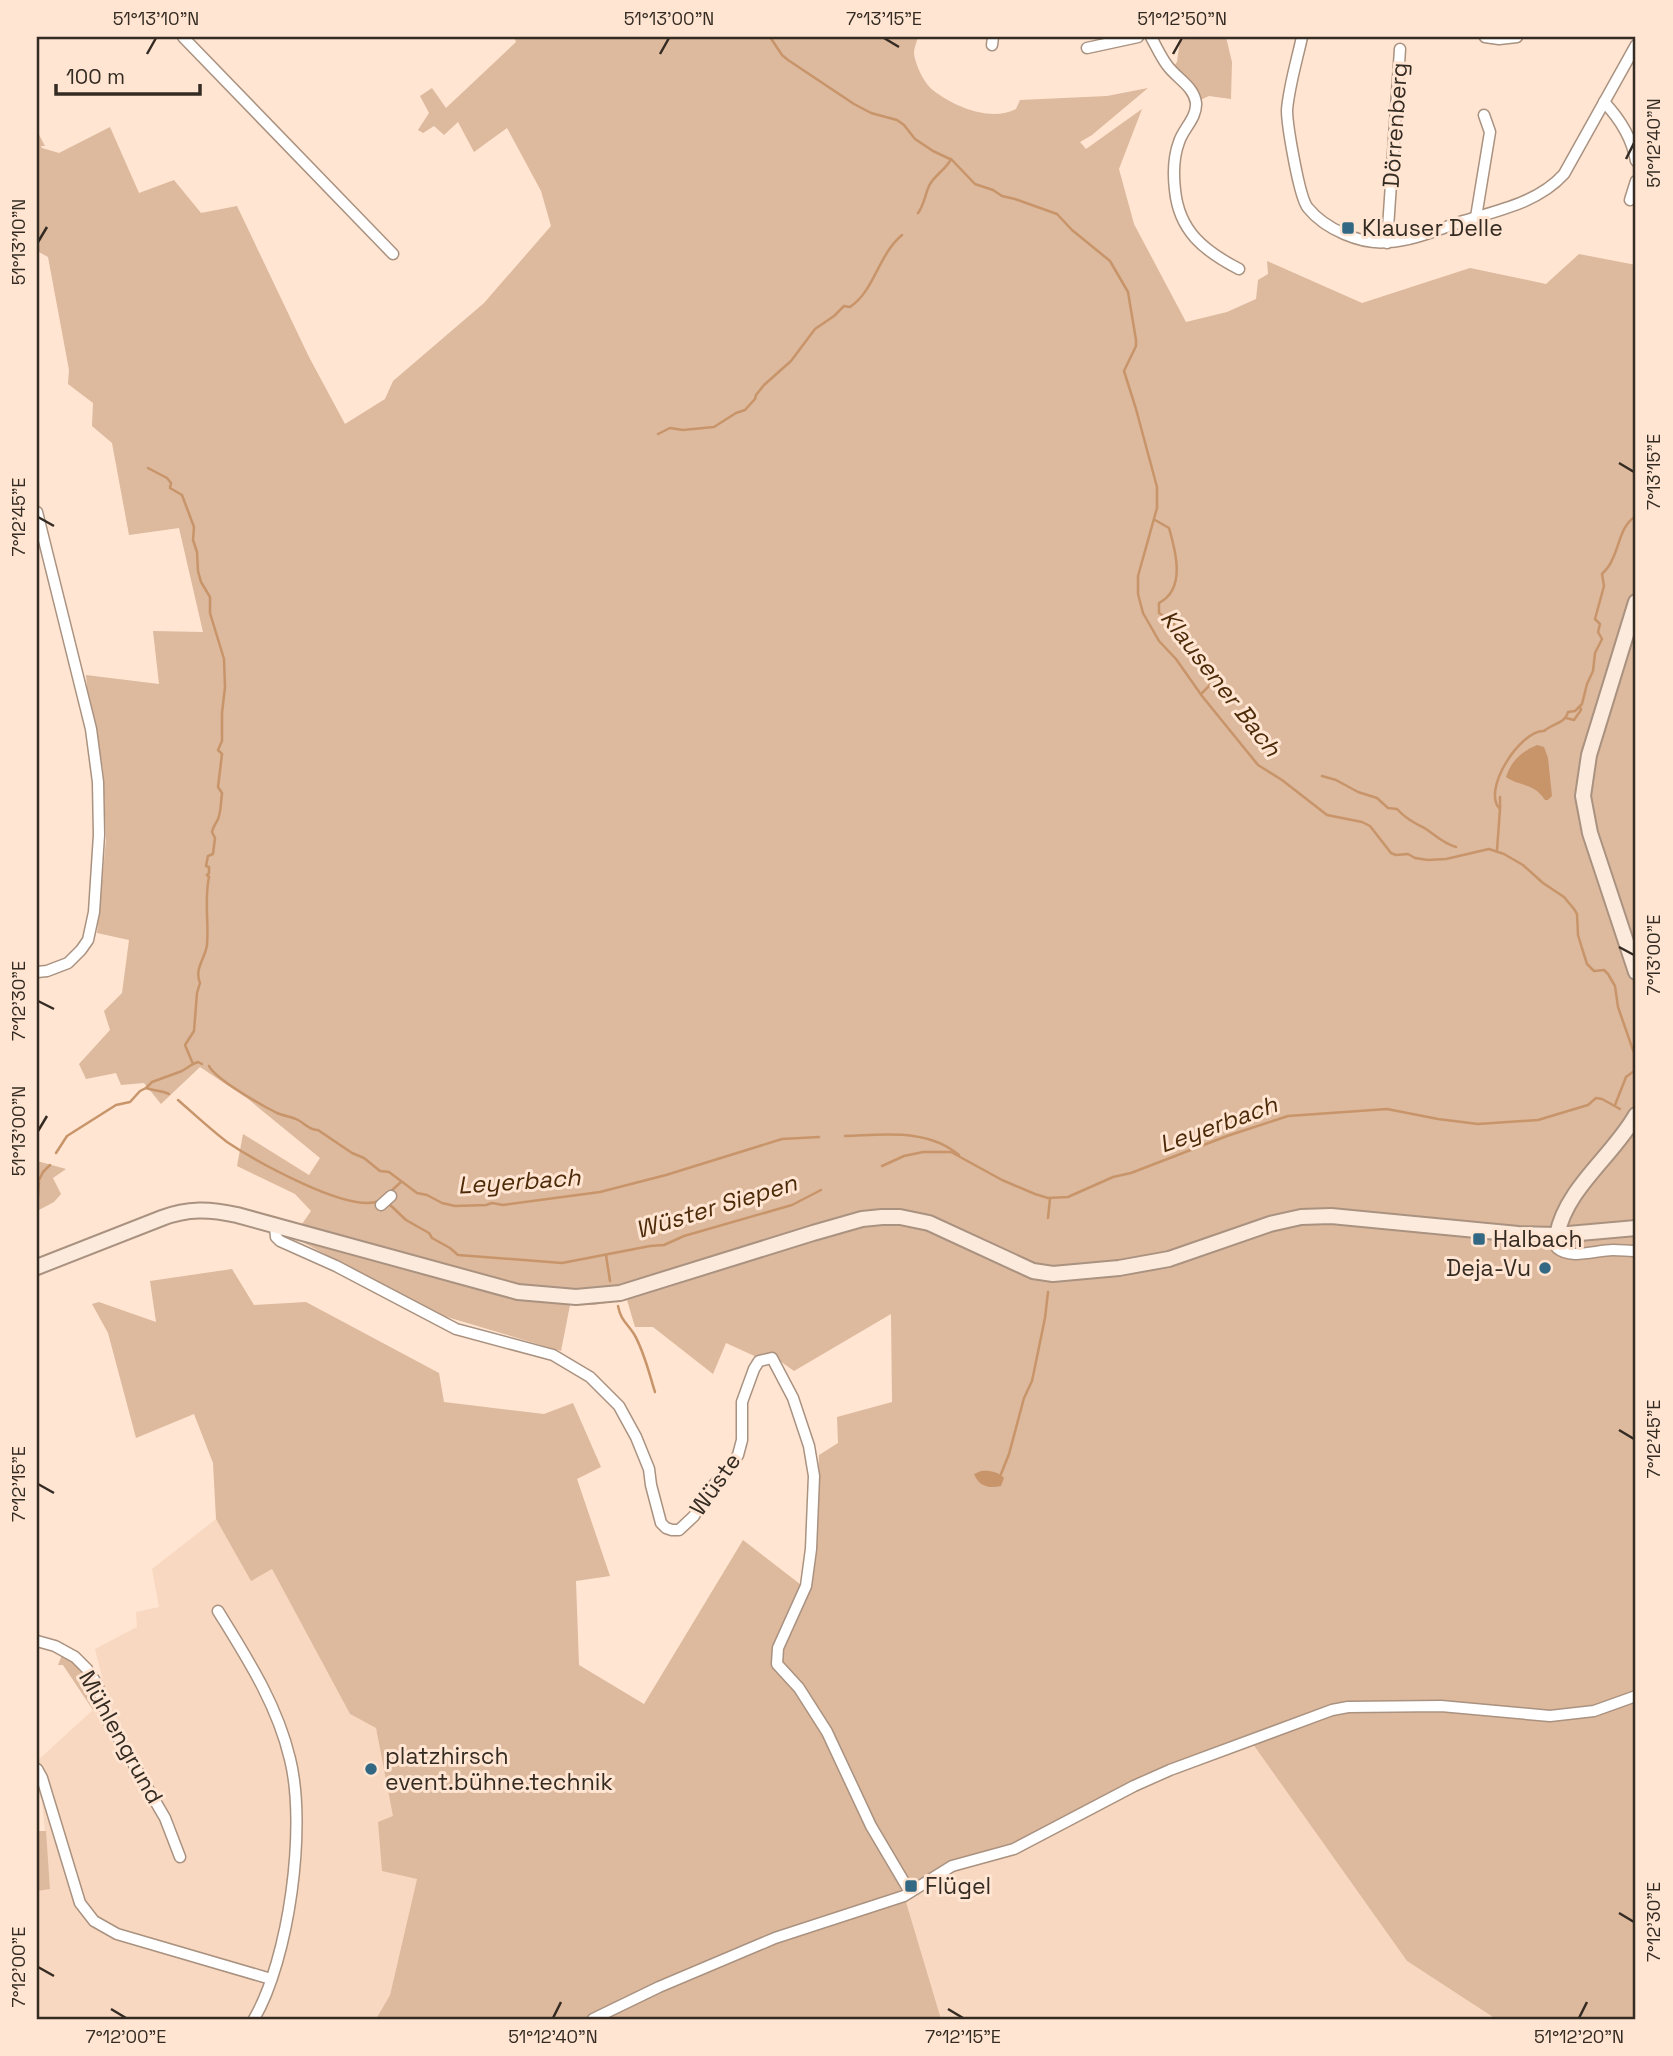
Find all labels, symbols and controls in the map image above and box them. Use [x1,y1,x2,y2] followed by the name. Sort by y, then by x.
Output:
[113,7,199,30] text: 51°13'10"N
[624,7,714,30] text: 51°13'00"N
[846,7,922,30] text: 7°13'15"E
[1137,7,1227,30] text: 51°12'50"N
[56,52,200,96] scale bar
[1376,61,1414,189] street label: Dörrenberg
[66,63,125,90] text: 100 m
[1642,98,1665,188] text: 51°12'40"N
[7,199,30,285] text: 51°13'10"N
[1362,213,1503,243] place label: Klauser Delle
[1340,220,1356,236] marker: Klauser Delle
[1642,434,1665,510] text: 7°13'15"E
[7,478,30,556] text: 7°12'45"E
[1154,603,1289,764] water label: Klausener Bach
[1642,915,1665,995] text: 7°13'00"E
[7,961,30,1041] text: 7°12'30"E
[7,1086,30,1176] text: 51°13'00"N
[1155,1088,1282,1160] water label: Leyerbach
[456,1161,583,1201] water label: Leyerbach
[632,1166,802,1245] water label: Wüster Siepen
[1493,1224,1583,1254] place label: Halbach
[1471,1231,1487,1247] marker: Halbach
[1446,1253,1531,1283] place label: Deja-Vu
[1537,1260,1553,1276] marker: Deja-Vu
[1642,1400,1665,1478] text: 7°12'45"E
[7,1446,30,1522] text: 7°12'15"E
[683,1447,747,1521] street label: Wüste
[72,1665,170,1809] street label: Mühlengrund
[385,1741,613,1797] place label: platzhirsch event.bühne.technik
[363,1761,379,1777] marker: platzhirsch event.bühne.technik
[925,1871,991,1901] place label: Flügel
[903,1878,919,1894] marker: Flügel
[1642,1882,1665,1962] text: 7°12'30"E
[7,1927,30,2007] text: 7°12'00"E
[86,2025,166,2048] text: 7°12'00"E
[508,2025,598,2048] text: 51°12'40"N
[925,2025,1001,2048] text: 7°12'15"E
[1534,2025,1624,2048] text: 51°12'20"N

